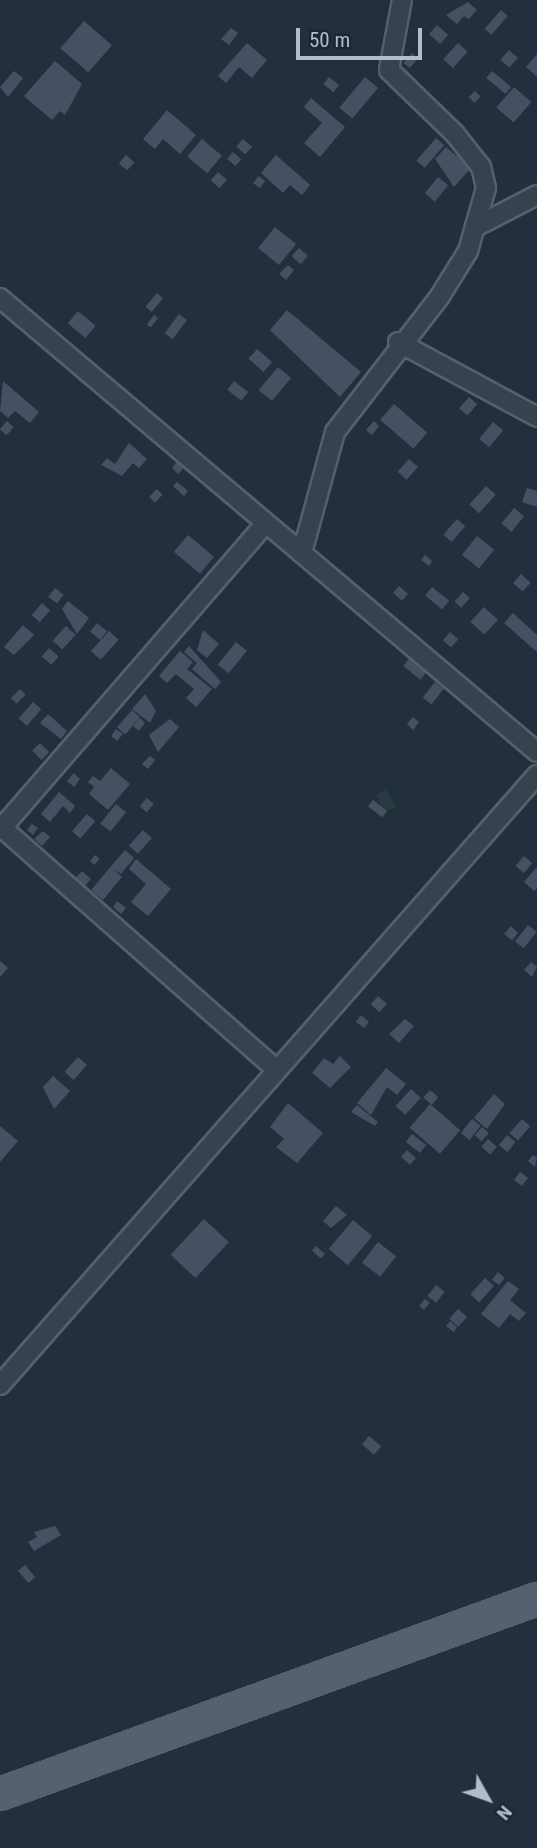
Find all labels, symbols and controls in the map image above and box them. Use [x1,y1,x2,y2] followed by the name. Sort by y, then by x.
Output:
[299,14,425,58] scale bar
[309,28,350,52] text: 50 m
[453,1764,523,1834] north arrow
[492,1801,517,1825] text: N

